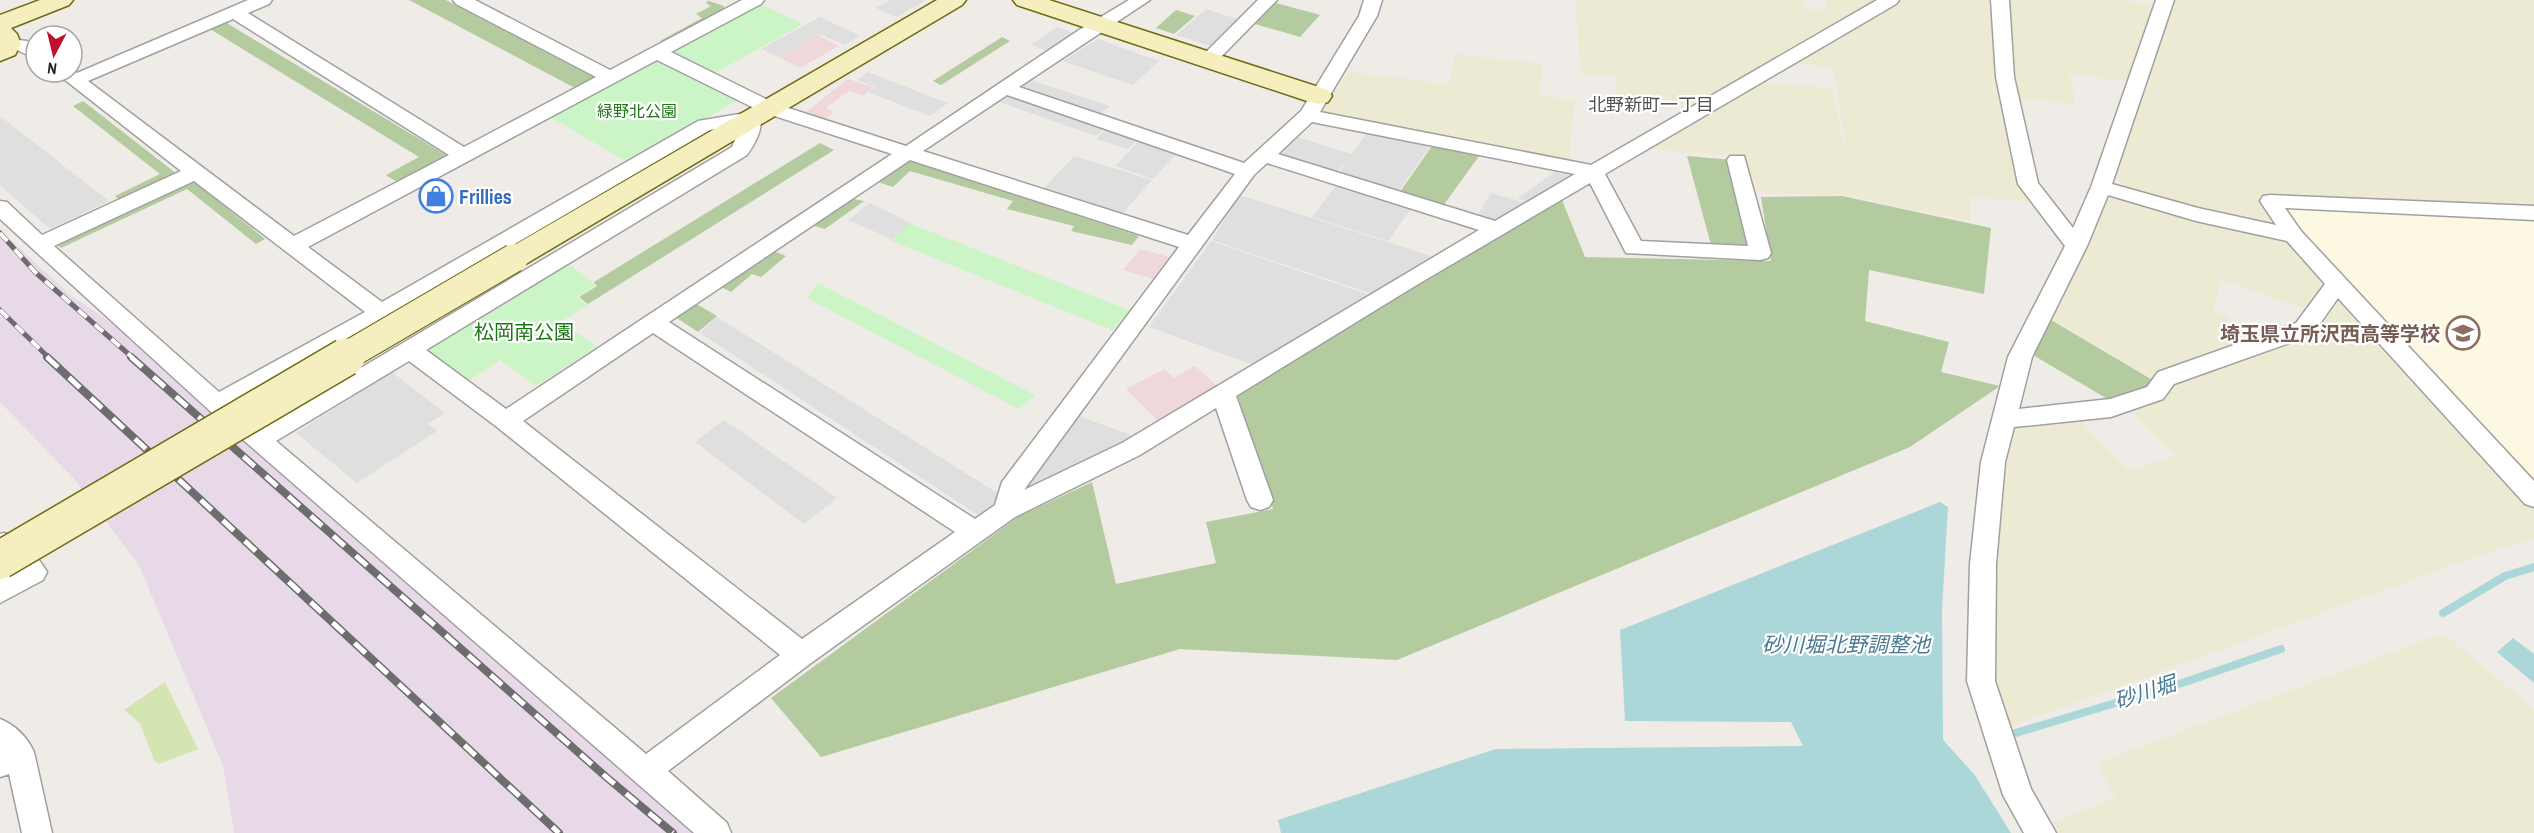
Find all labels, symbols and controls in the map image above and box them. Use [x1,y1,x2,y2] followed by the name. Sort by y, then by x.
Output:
[24,24,84,84] north arrow
[46,57,58,80] text: N
[1588,92,1714,117] district label: 北野新町一丁目
[597,100,677,122] park label: 緑野北公園
[418,178,454,214] shop icon: Frillies
[459,183,512,210] place label: Frillies
[2445,315,2481,351] school or university icon: 埼玉県立所沢西高等学校
[474,318,574,345] park label: 松岡南公園
[2220,320,2440,347] place label: 埼玉県立所沢西高等学校
[1762,630,1932,659] water label: 砂川堀北野調整池
[2111,668,2182,716] water label: 砂川堀

